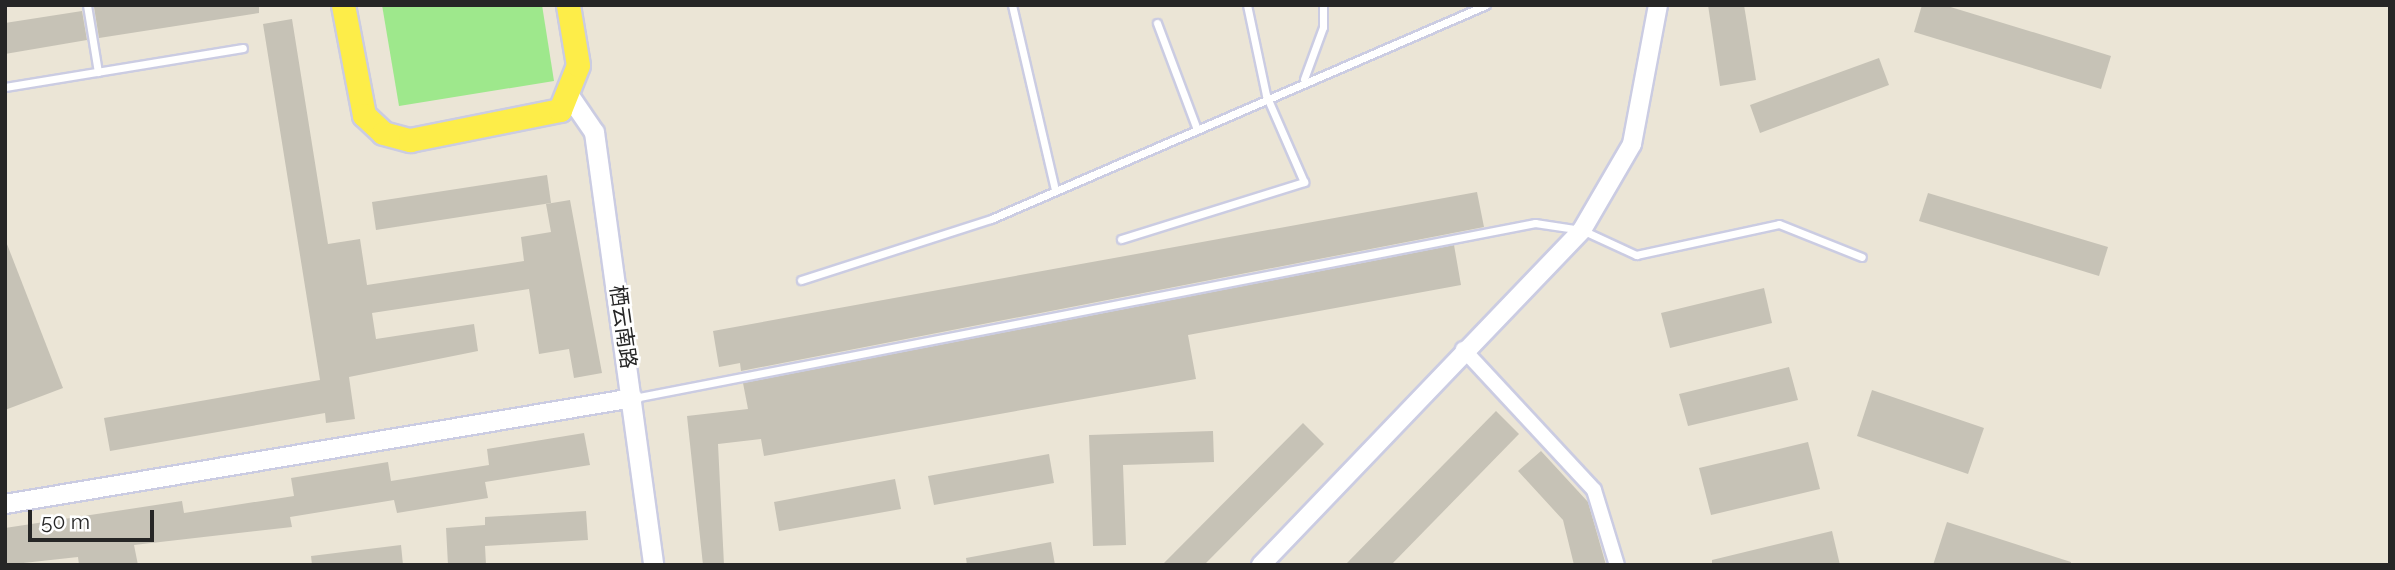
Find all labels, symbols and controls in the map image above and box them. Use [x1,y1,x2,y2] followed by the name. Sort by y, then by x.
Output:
[605,284,641,370] street label: 栖云南路
[32,496,158,540] scale bar
[41,509,90,534] text: 50 m

